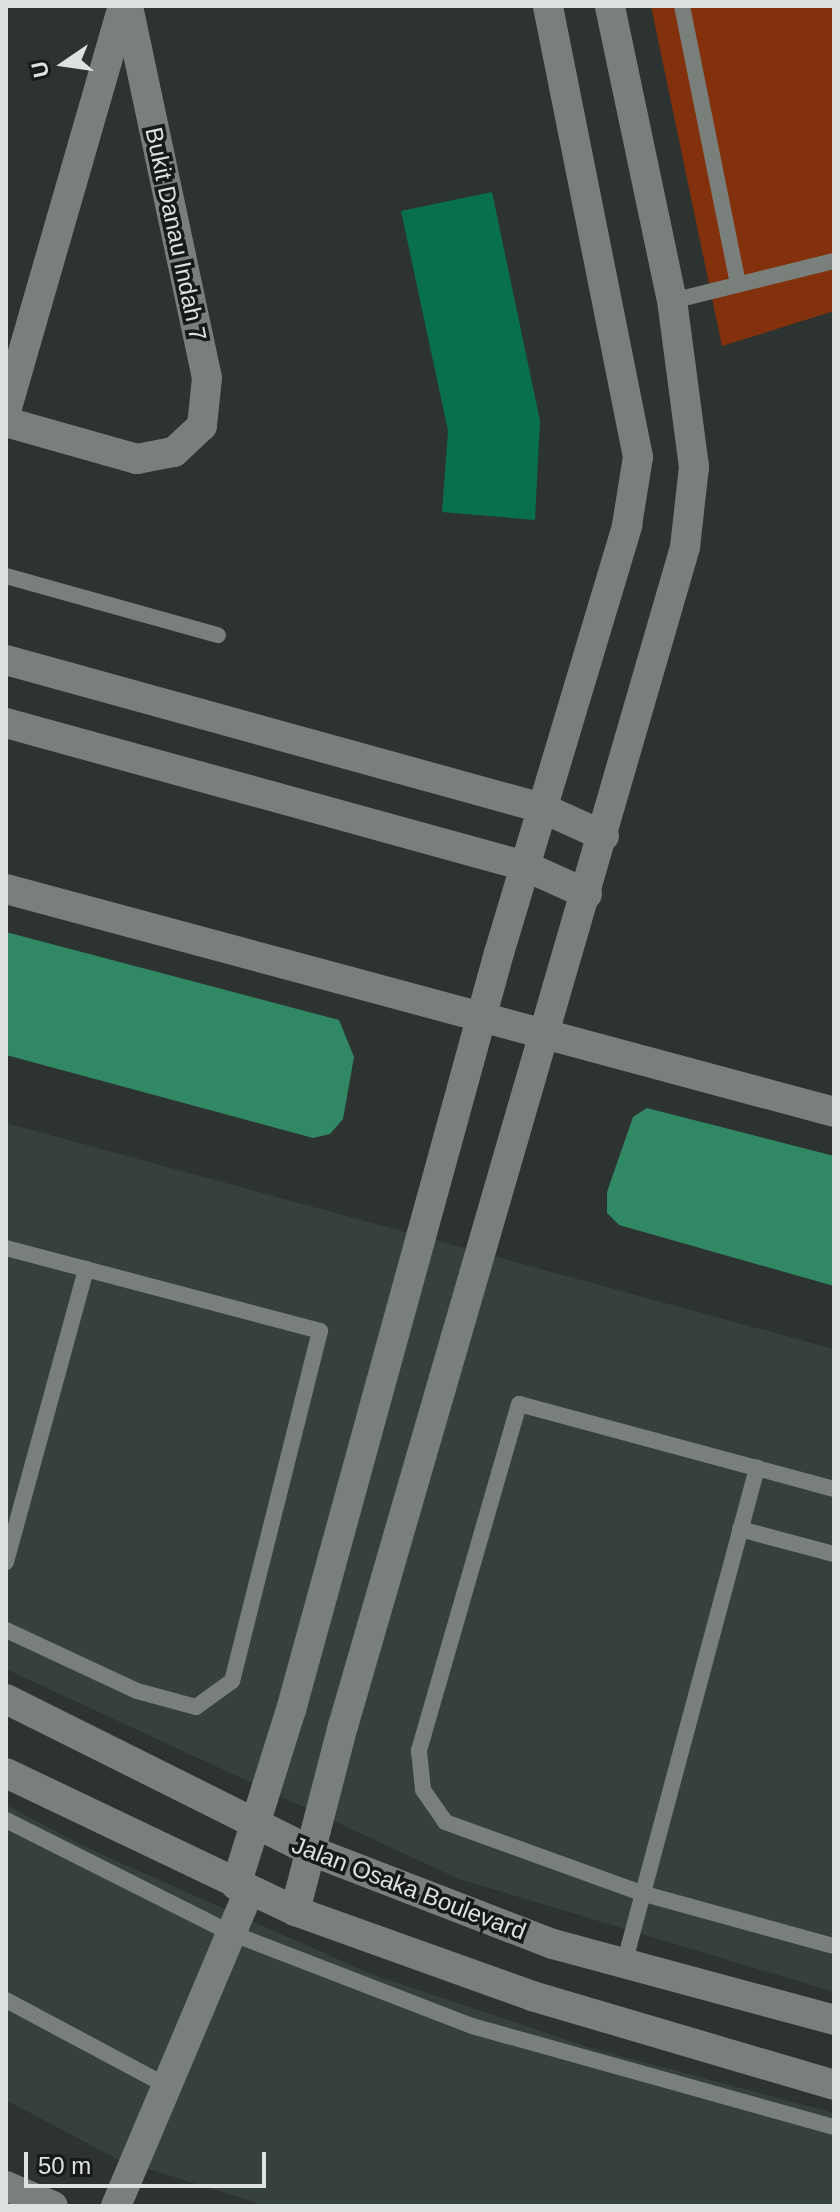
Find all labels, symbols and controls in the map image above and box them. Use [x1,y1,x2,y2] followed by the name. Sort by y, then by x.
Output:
[24,24,104,104] north arrow
[26,59,54,80] text: U
[139,125,213,343] street label: Bukit Danau Indah 7
[288,1830,530,1946] street label: Jalan Osaka Boulevard
[28,2136,270,2186] scale bar
[38,2152,91,2179] text: 50 m

